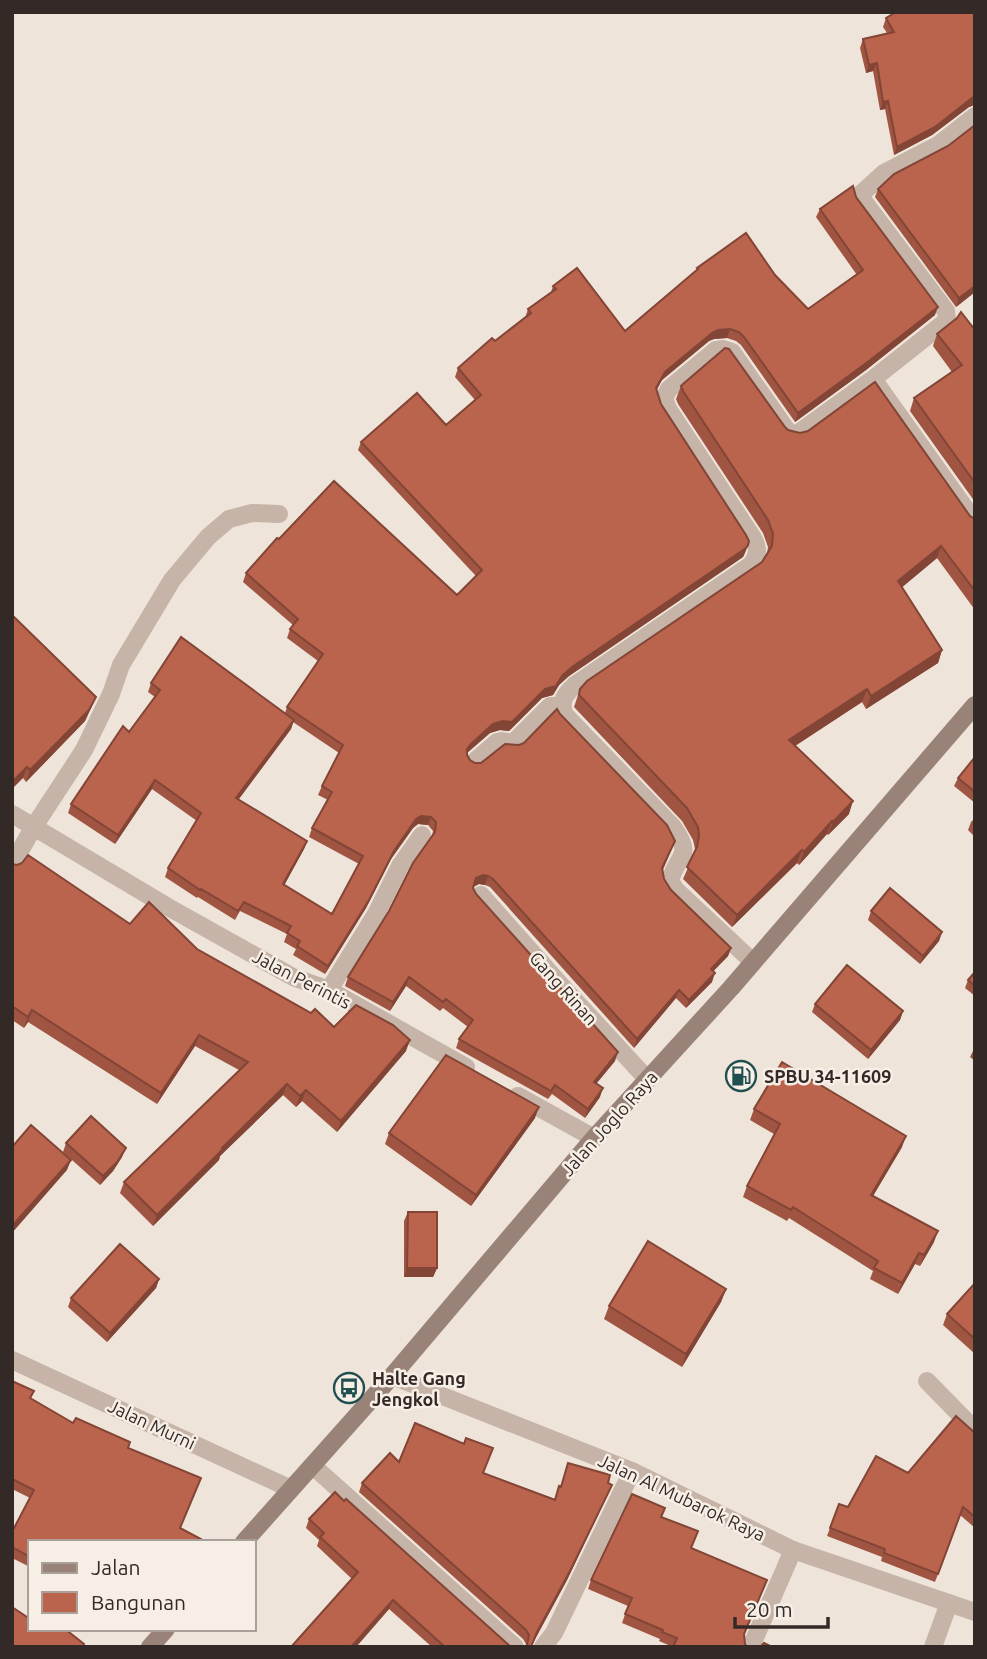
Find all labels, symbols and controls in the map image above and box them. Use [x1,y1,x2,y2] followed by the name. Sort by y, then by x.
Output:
[250,946,355,1012] street label: Jalan Perintis
[526,947,602,1029] street label: Gang Rinan
[724,1059,758,1093] fuel station icon: SPBU 34-11609
[764,1066,891,1086] place label: SPBU 34-11609
[557,1067,661,1179] street label: Jalan Joglo Raya
[372,1368,466,1409] place label: Halte Gang Jengkol
[332,1371,366,1405] bus stop icon: Halte Gang Jengkol
[105,1395,199,1453] street label: Jalan Murni
[595,1450,769,1544] street label: Jalan Al Mubarok Raya
[28,1540,256,1631] legend
[91,1555,140,1579] text: Jalan
[735,1586,828,1630] scale bar
[91,1590,186,1614] text: Bangunan
[746,1597,793,1621] text: 20 m

